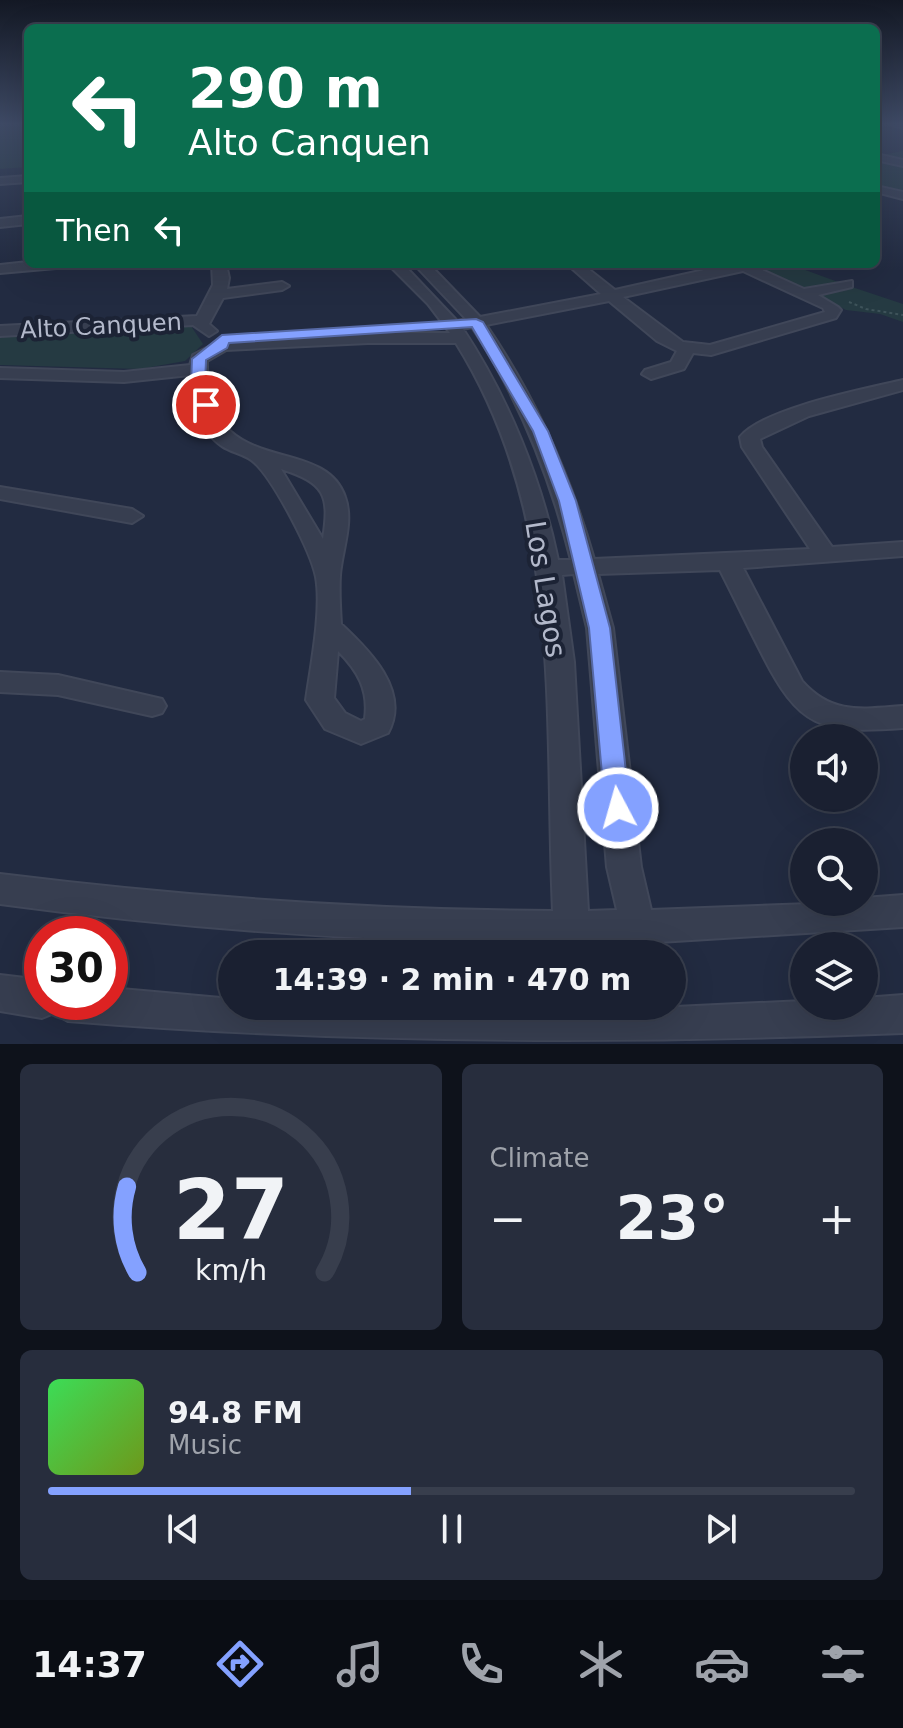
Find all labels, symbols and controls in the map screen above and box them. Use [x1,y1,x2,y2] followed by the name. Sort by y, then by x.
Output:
[188,55,383,120] text: 290 m
[56,56,160,160] icon: left
[188,122,431,163] text: Alto Canquen
[147,208,191,252] icon: left
[56,213,131,248] text: Then
[19,308,183,344] street label: Alto Canquen
[172,371,240,439] pin
[184,383,228,427] icon: arrive
[518,518,573,660] street label: Los Lagos
[790,724,878,1020] map controls
[790,724,878,812] button: sound
[576,766,660,850] position arrow
[790,828,878,916] button: search
[24,916,128,1020] speed limit sign: 30
[790,932,878,1020] button: layers
[273,962,631,997] text: 14:39 · 2 min · 470 m
[490,1143,590,1173] text: Climate
[173,1162,289,1259] text: 27
[616,1183,729,1253] text: 23°
[490,1193,526,1244] text: −
[818,1193,855,1244] text: +
[195,1253,267,1287] text: km/h
[168,1395,303,1430] text: 94.8 FM
[168,1430,242,1460] text: Music
[161,1507,205,1551] icon: previous
[430,1507,474,1551] icon: pause
[699,1507,743,1551] icon: next
[212,1636,268,1692] icon: directions
[332,1636,388,1692] icon: music
[453,1636,509,1692] icon: phone
[573,1636,629,1692] icon: climate
[694,1636,750,1692] icon: car
[815,1636,871,1692] icon: filters
[32,1644,147,1685] text: 14:37

